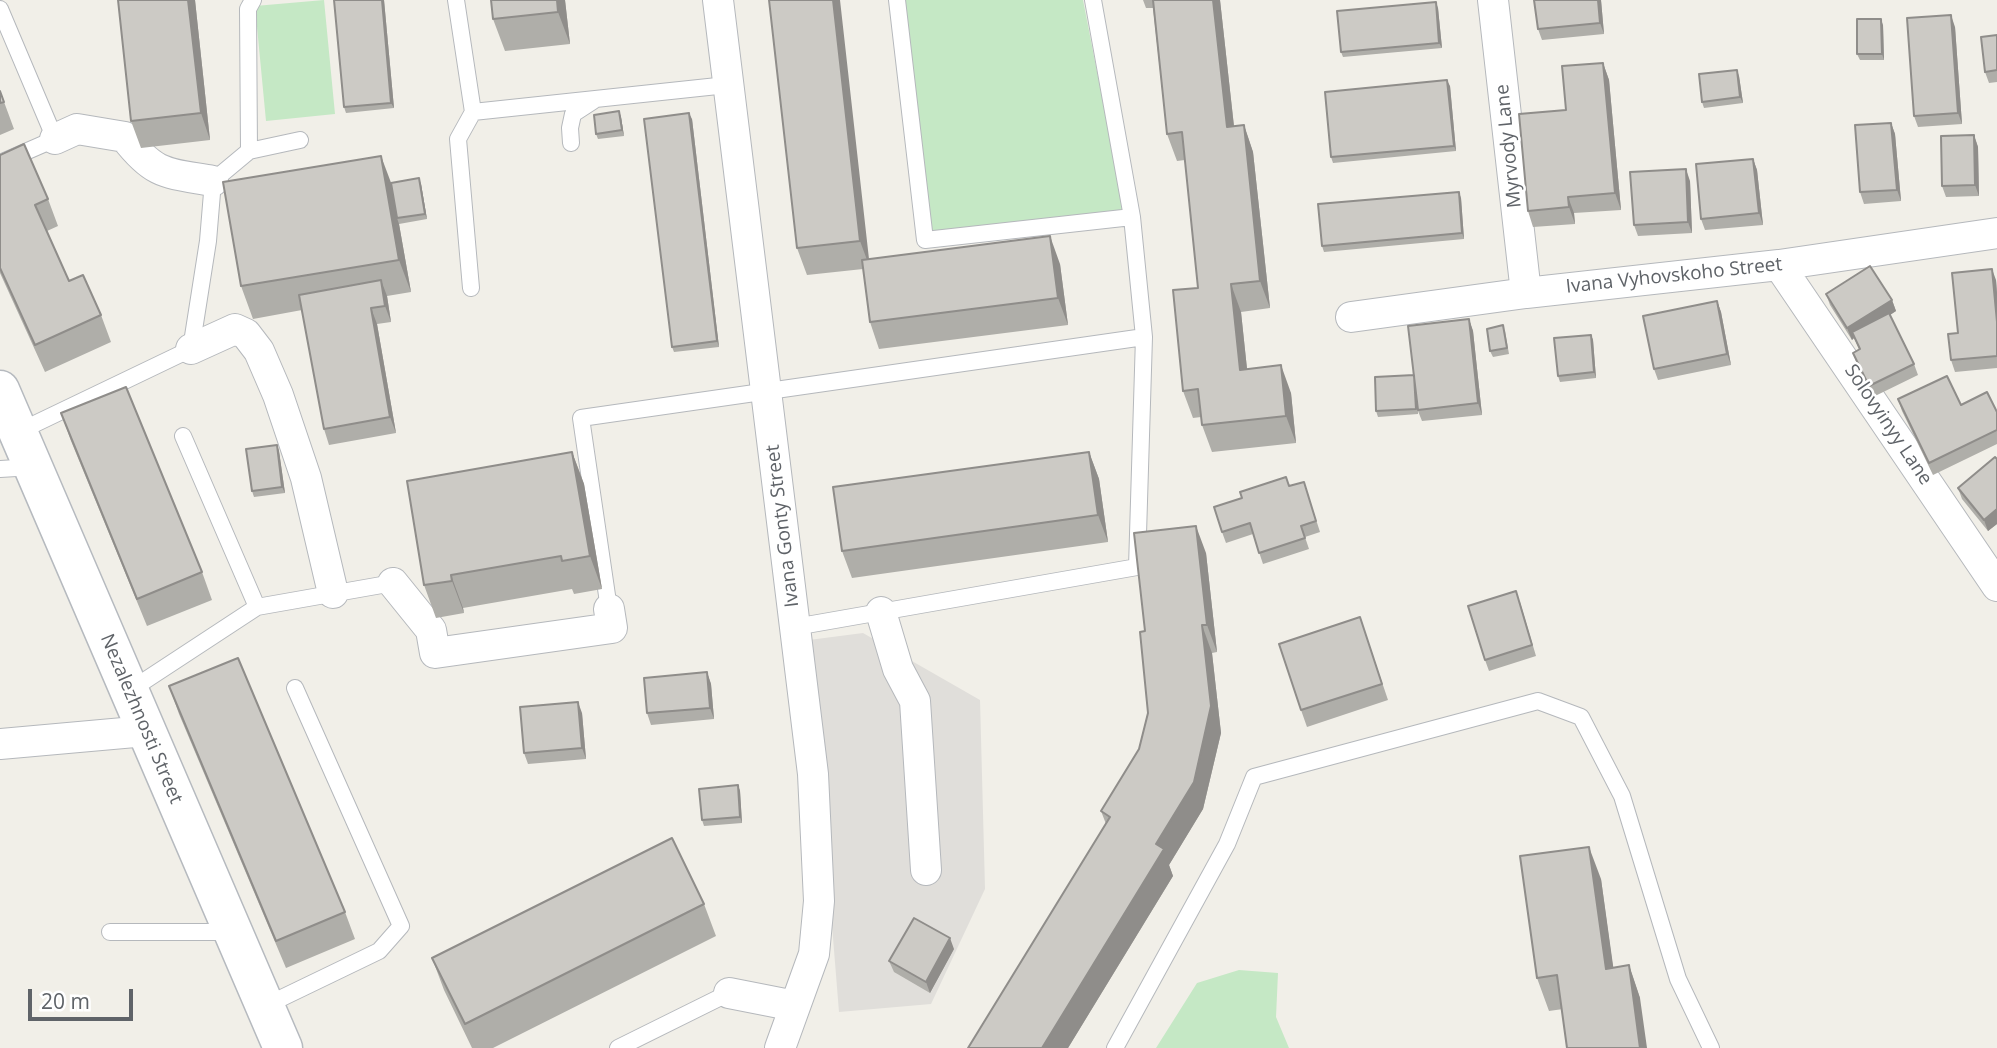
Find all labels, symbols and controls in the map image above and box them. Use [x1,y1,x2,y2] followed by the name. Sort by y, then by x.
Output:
[1491,83,1527,209] street label: Myrvody Lane
[1565,253,1783,299] street label: Ivana Vyhovskoho Street
[1839,360,1937,490] street label: Solovyinyy Lane
[762,443,804,609] street label: Ivana Gonty Street
[95,631,187,807] street label: Nezalezhnosti Street
[32,974,136,1018] scale bar
[41,987,90,1015] text: 20 m

